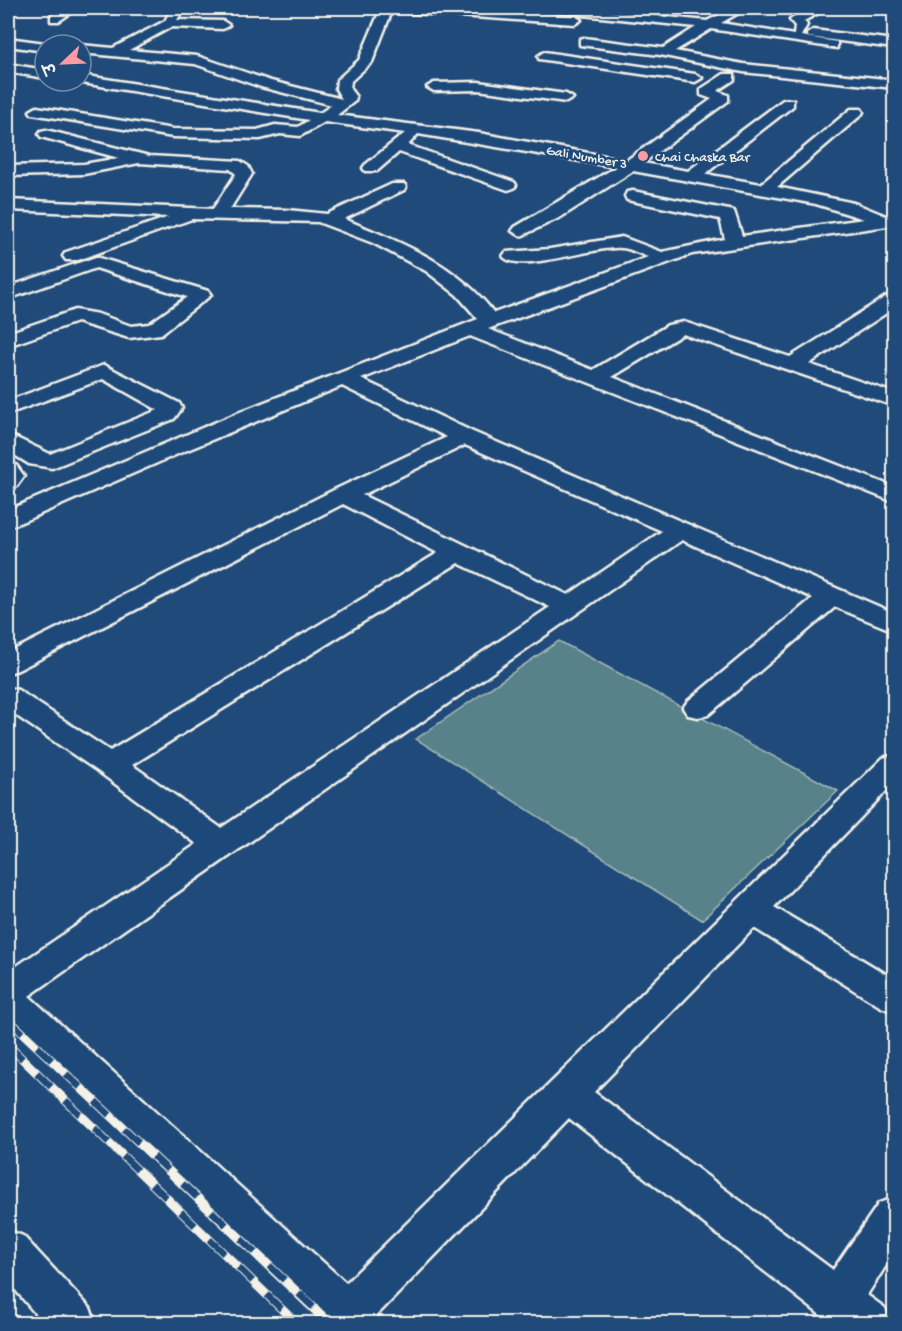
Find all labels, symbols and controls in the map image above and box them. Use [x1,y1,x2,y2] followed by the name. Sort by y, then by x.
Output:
[33,33,93,93] north arrow
[41,58,64,78] text: उ
[545,143,628,174] street label: Gali Number 3
[636,149,650,163] marker: Chai Chaska Bar
[655,150,751,167] place label: Chai Chaska Bar

